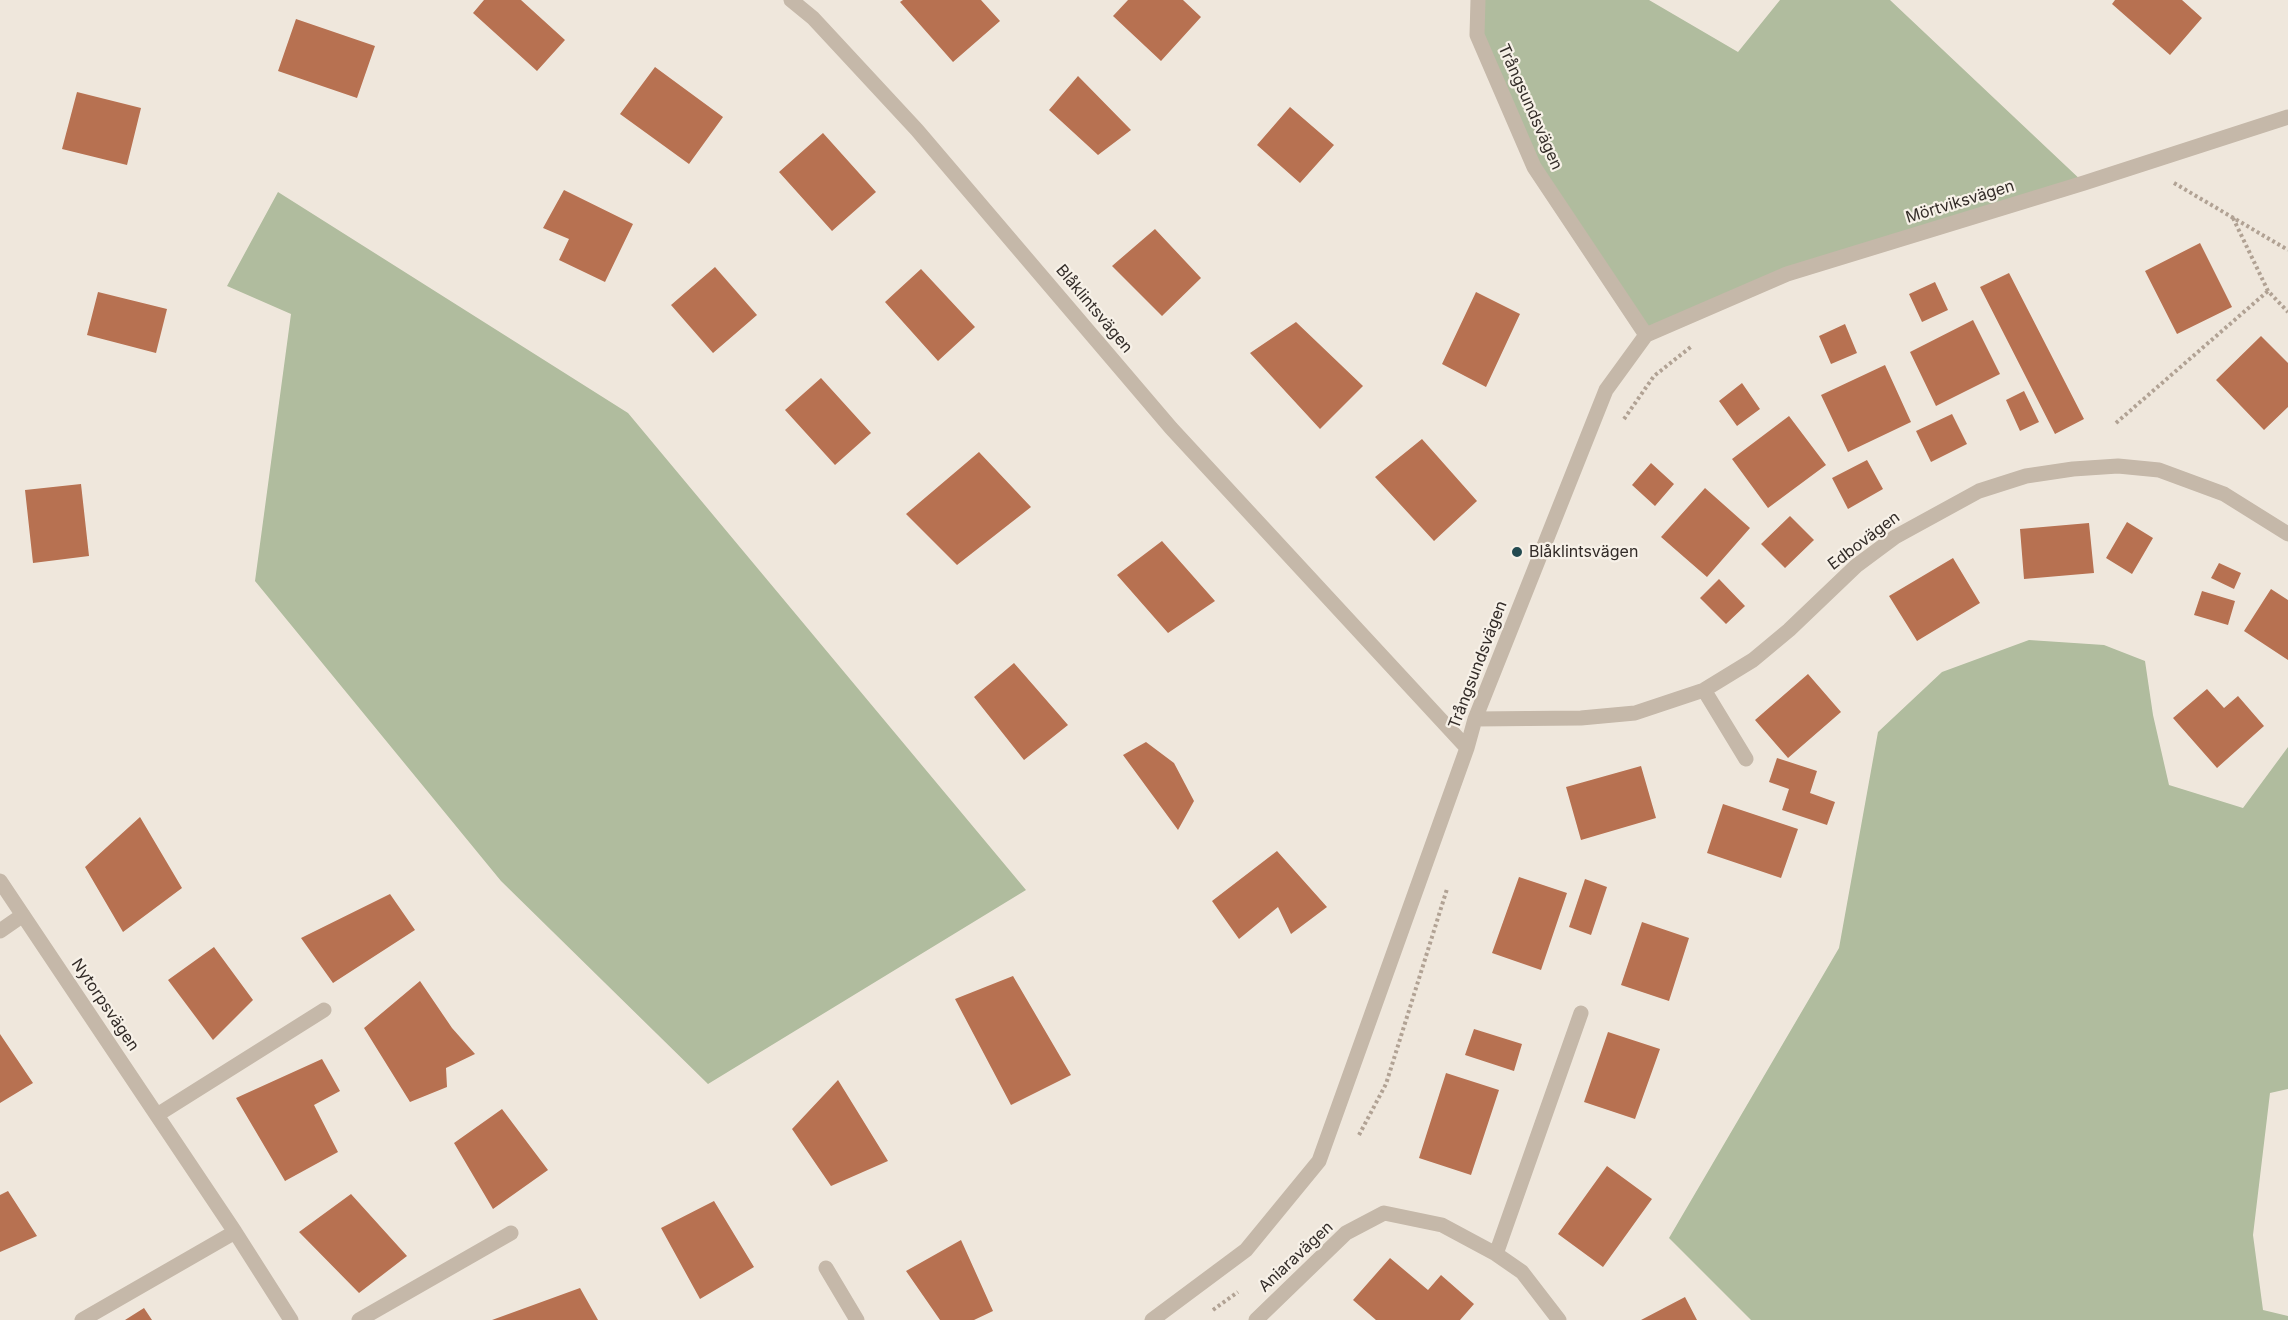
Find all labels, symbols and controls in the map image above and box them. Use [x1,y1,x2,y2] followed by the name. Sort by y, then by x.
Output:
[1494,41,1566,173] street label: Trångsundsvägen
[1903,176,2017,228] street label: Mörtviksvägen
[1052,261,1136,357] street label: Blåklintsvägen
[1824,508,1904,574] street label: Edbovägen
[1529,542,1638,562] place label: Blåklintsvägen
[1510,545,1524,559] marker: Blåklintsvägen
[1445,598,1511,732] street label: Trångsundsvägen
[67,955,143,1055] street label: Nytorpsvägen
[1255,1218,1337,1296] street label: Aniaravägen

